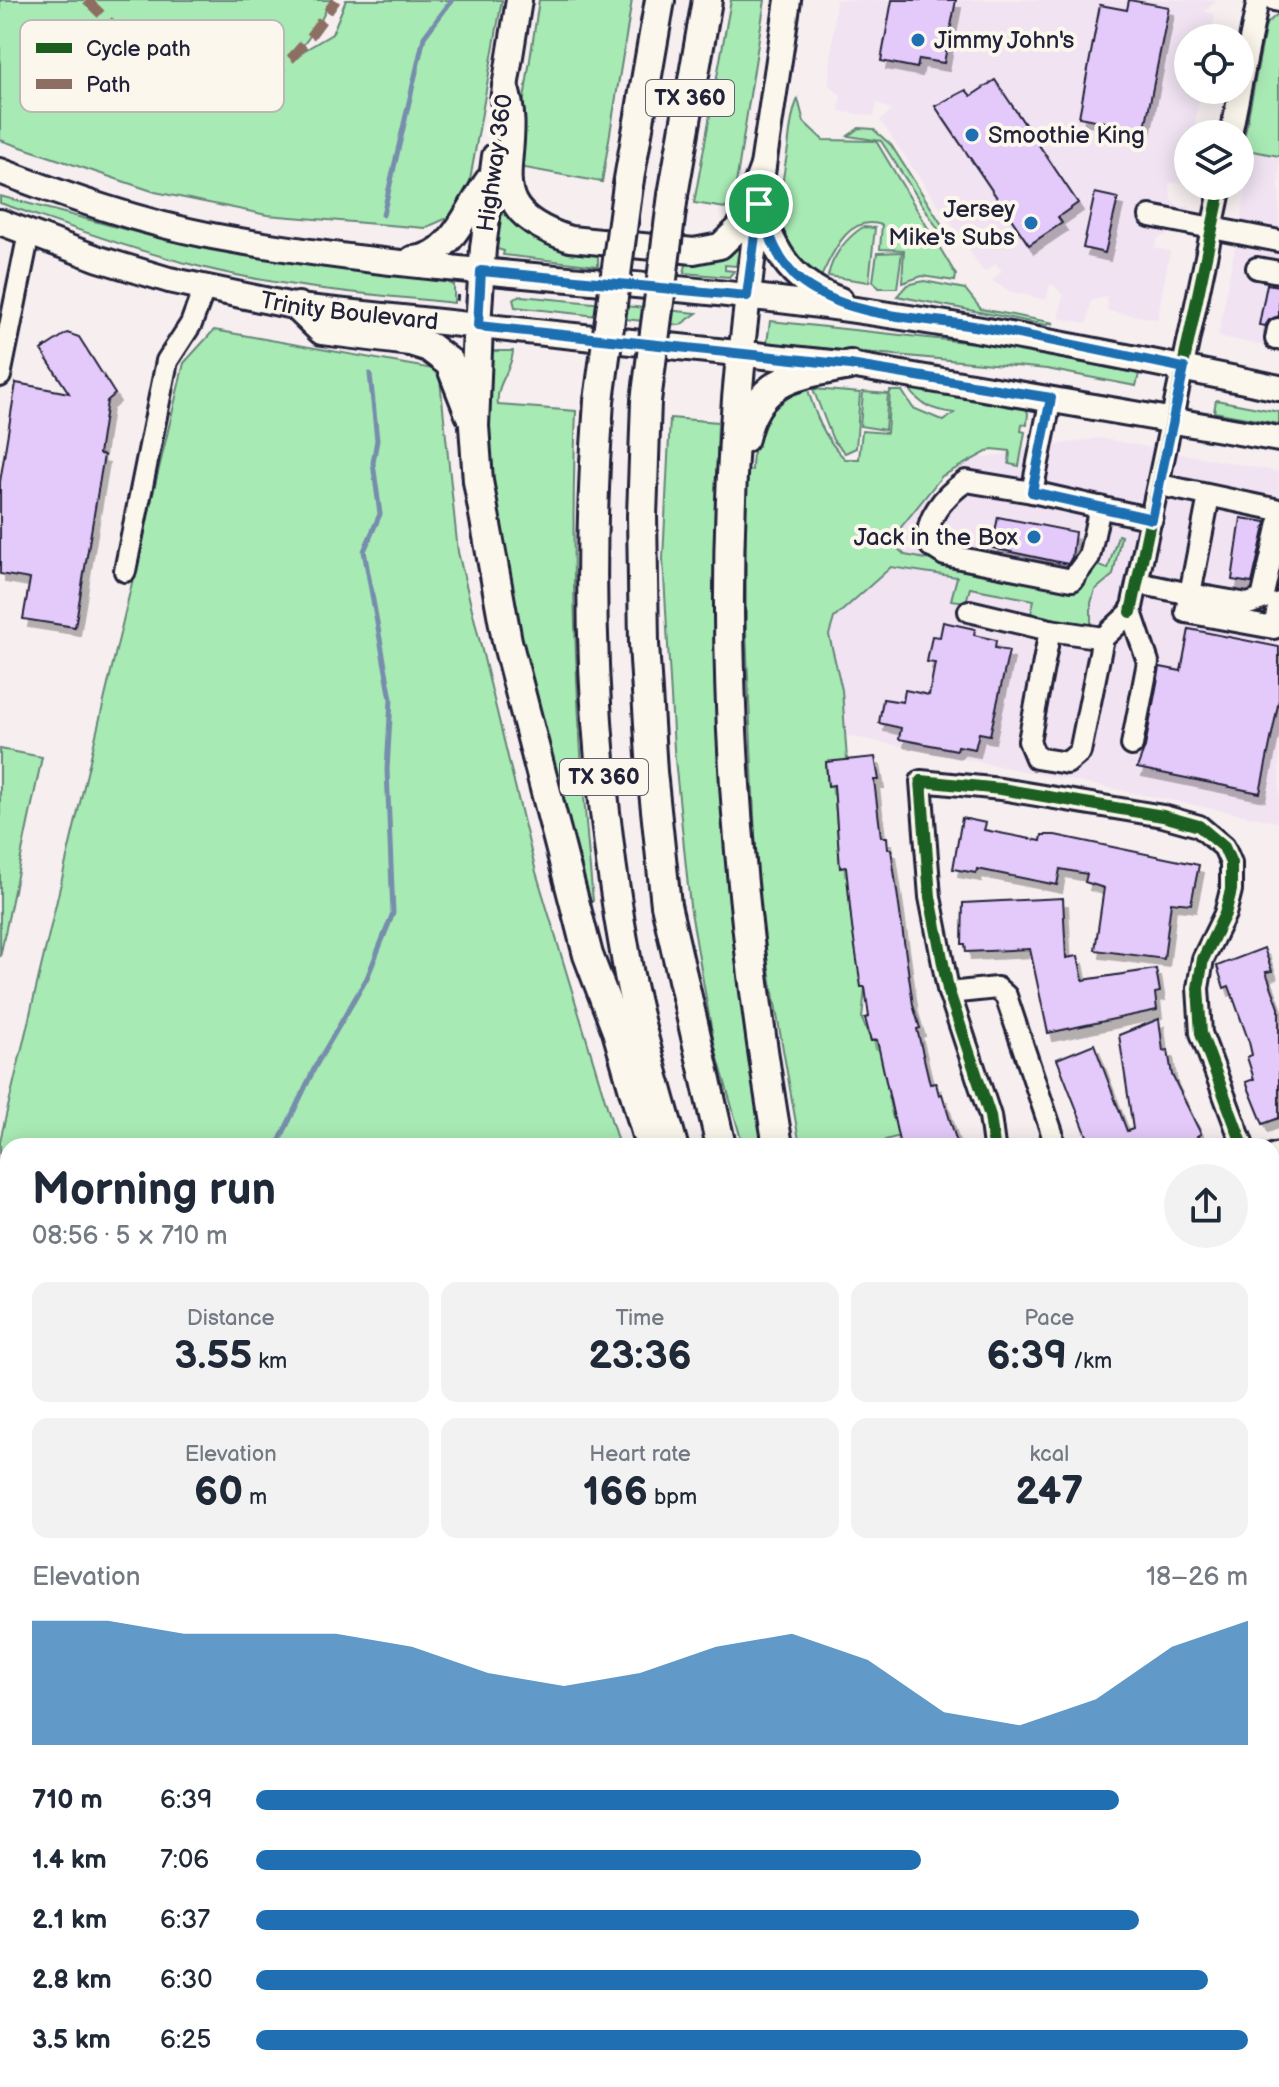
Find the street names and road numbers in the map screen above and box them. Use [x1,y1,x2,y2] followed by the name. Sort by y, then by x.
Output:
[646,80,734,116] road number: TX 360
[471,92,519,234] street label: Highway 360
[258,285,440,336] street label: Trinity Boulevard
[560,759,648,795] road number: TX 360

